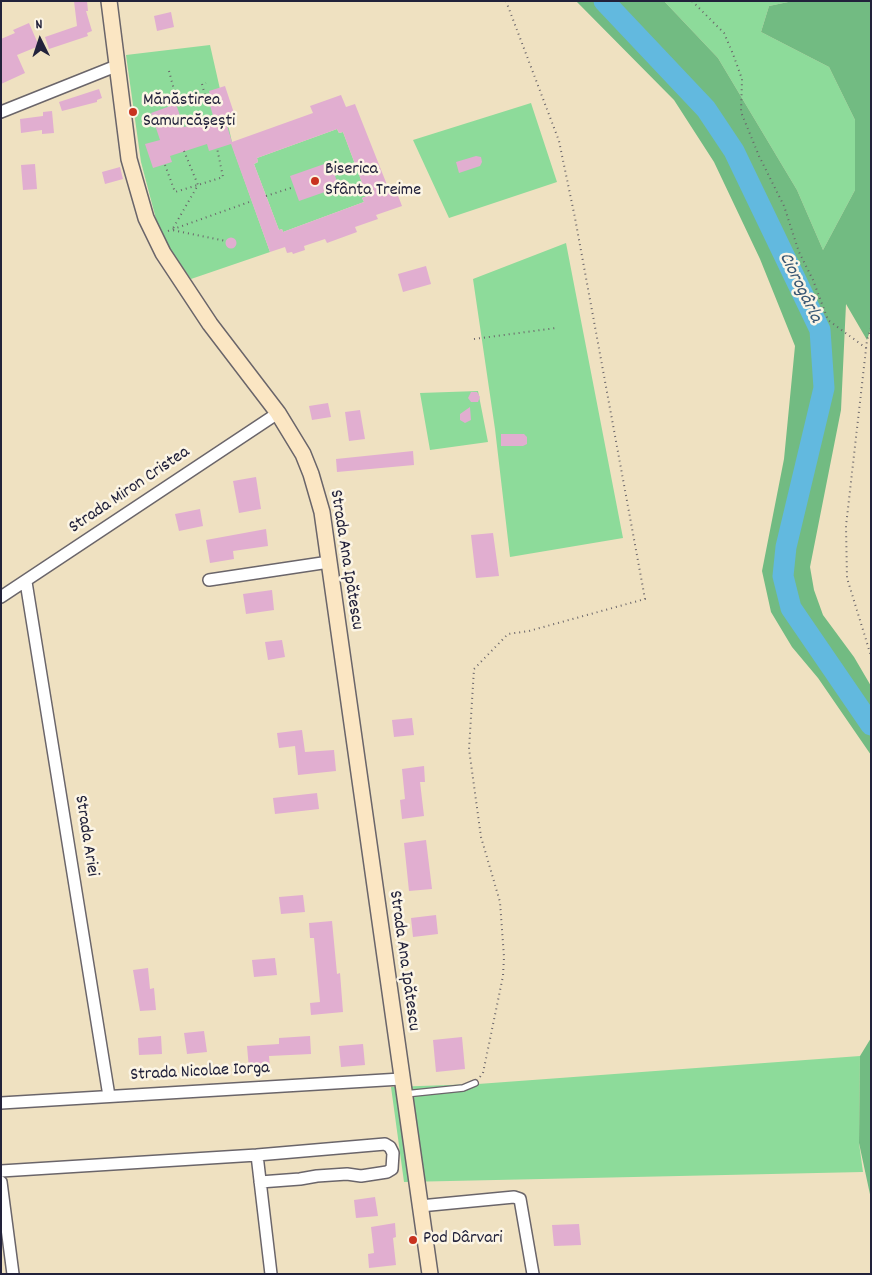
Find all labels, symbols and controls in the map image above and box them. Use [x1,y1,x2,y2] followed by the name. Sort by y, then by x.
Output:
[15,15,65,65] north arrow
[35,15,43,35] text: N
[143,91,235,134] place label: Mănăstirea Samurcășești
[127,106,139,118] marker: Mănăstirea Samurcășești
[325,160,421,202] place label: Biserica Sfânta Treime
[309,175,321,187] marker: Biserica Sfânta Treime
[772,249,826,327] water label: Ciorogârla
[65,443,195,539] street label: Strada Miron Cristea
[323,488,367,632] street label: Strada Ana Ipătescu
[68,794,102,878] street label: Strada Ariei
[382,889,424,1033] street label: Strada Ana Ipătescu
[130,1059,270,1087] street label: Strada Nicolae Iorga
[423,1229,503,1251] place label: Pod Dârvari
[407,1234,419,1246] marker: Pod Dârvari

